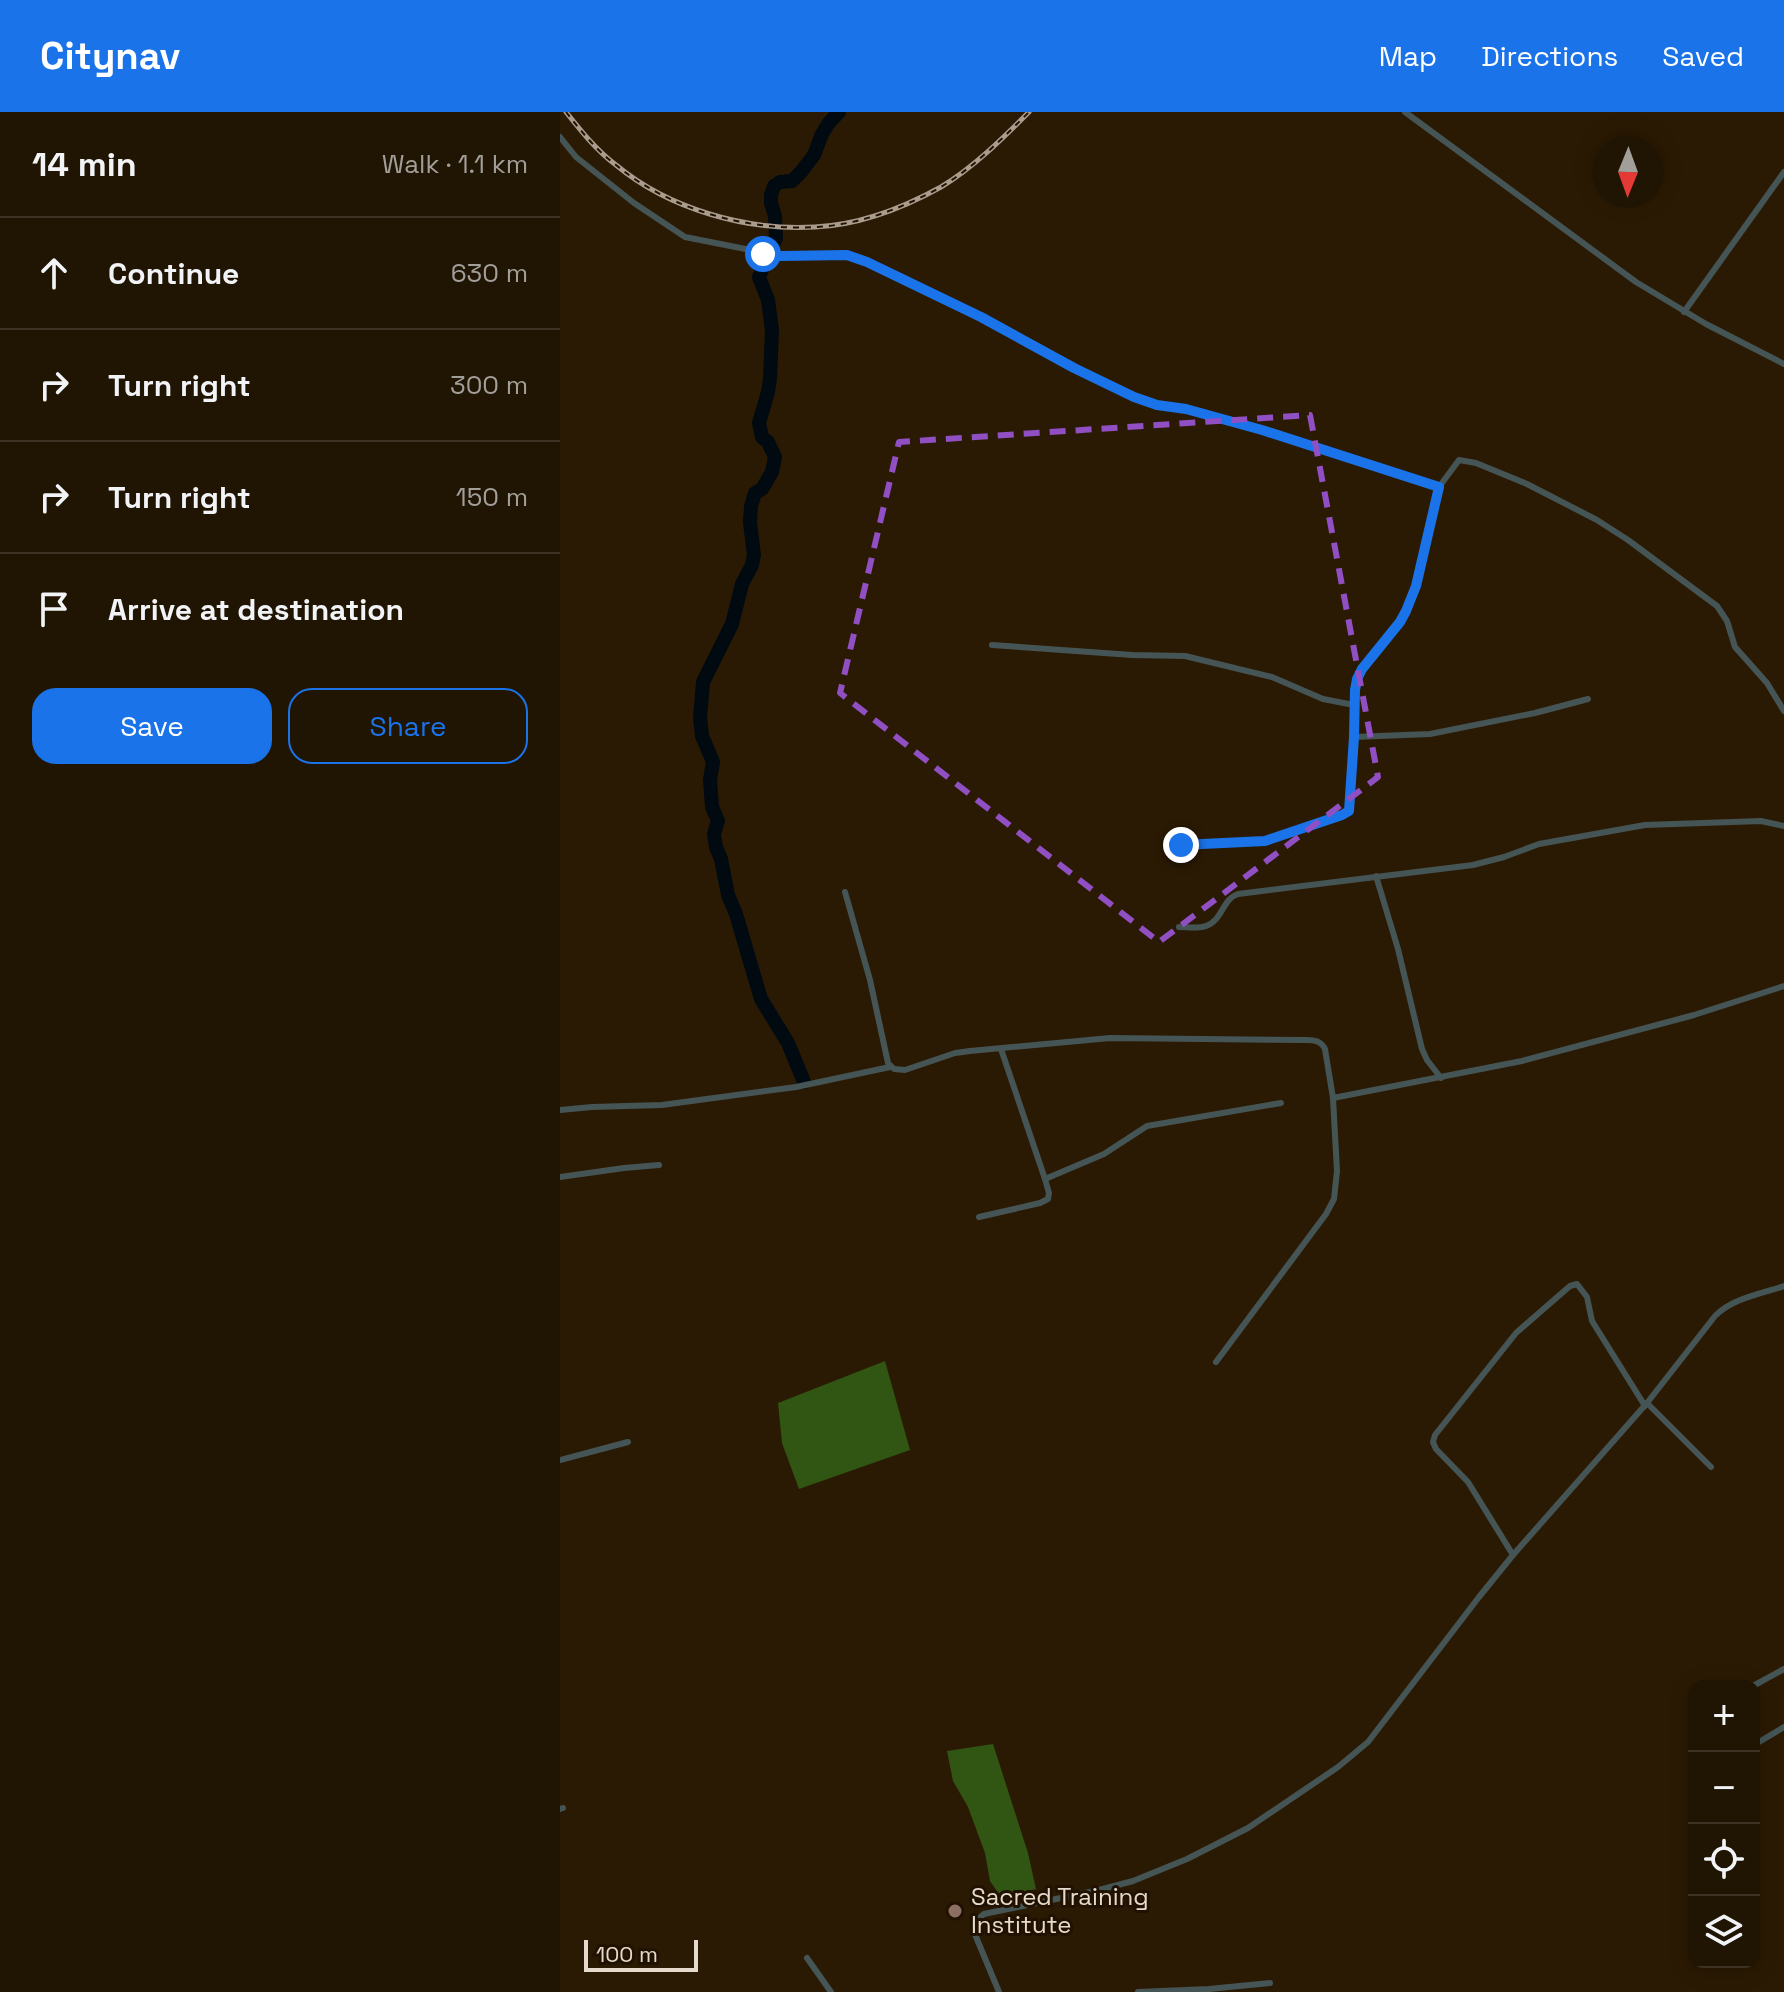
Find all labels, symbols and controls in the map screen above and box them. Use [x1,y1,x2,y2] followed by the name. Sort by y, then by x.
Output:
[40,32,180,80] text: Citynav
[1379,38,1437,74] text: Map
[1481,38,1618,74] text: Directions
[1662,38,1744,74] text: Saved
[1592,136,1664,208] north arrow
[32,143,137,186] text: 14 min
[382,147,528,181] text: Walk · 1.1 km
[745,236,781,272] route start
[32,251,76,295] icon: ahead
[108,254,239,293] text: Continue
[451,256,528,290] text: 630 m
[32,363,76,407] icon: right
[108,366,251,405] text: Turn right
[450,368,528,402] text: 300 m
[32,475,76,519] icon: right
[108,478,251,517] text: Turn right
[456,480,528,514] text: 150 m
[32,587,76,631] icon: arrive
[108,590,404,629] text: Arrive at destination
[32,688,272,764] button: Save
[288,688,528,764] button: Share
[1163,827,1199,863] route end
[1688,1680,1760,1968] map controls
[1688,1680,1760,1752] button: +
[1688,1752,1760,1824] button: −
[1688,1824,1760,1896] button: locate
[971,1881,1149,1940] place label: Sacred Training Institute
[1688,1896,1760,1968] button: layers
[946,1902,964,1920] marker: Sacred Training Institute
[584,1936,698,1972] scale bar
[596,1940,658,1968] text: 100 m

